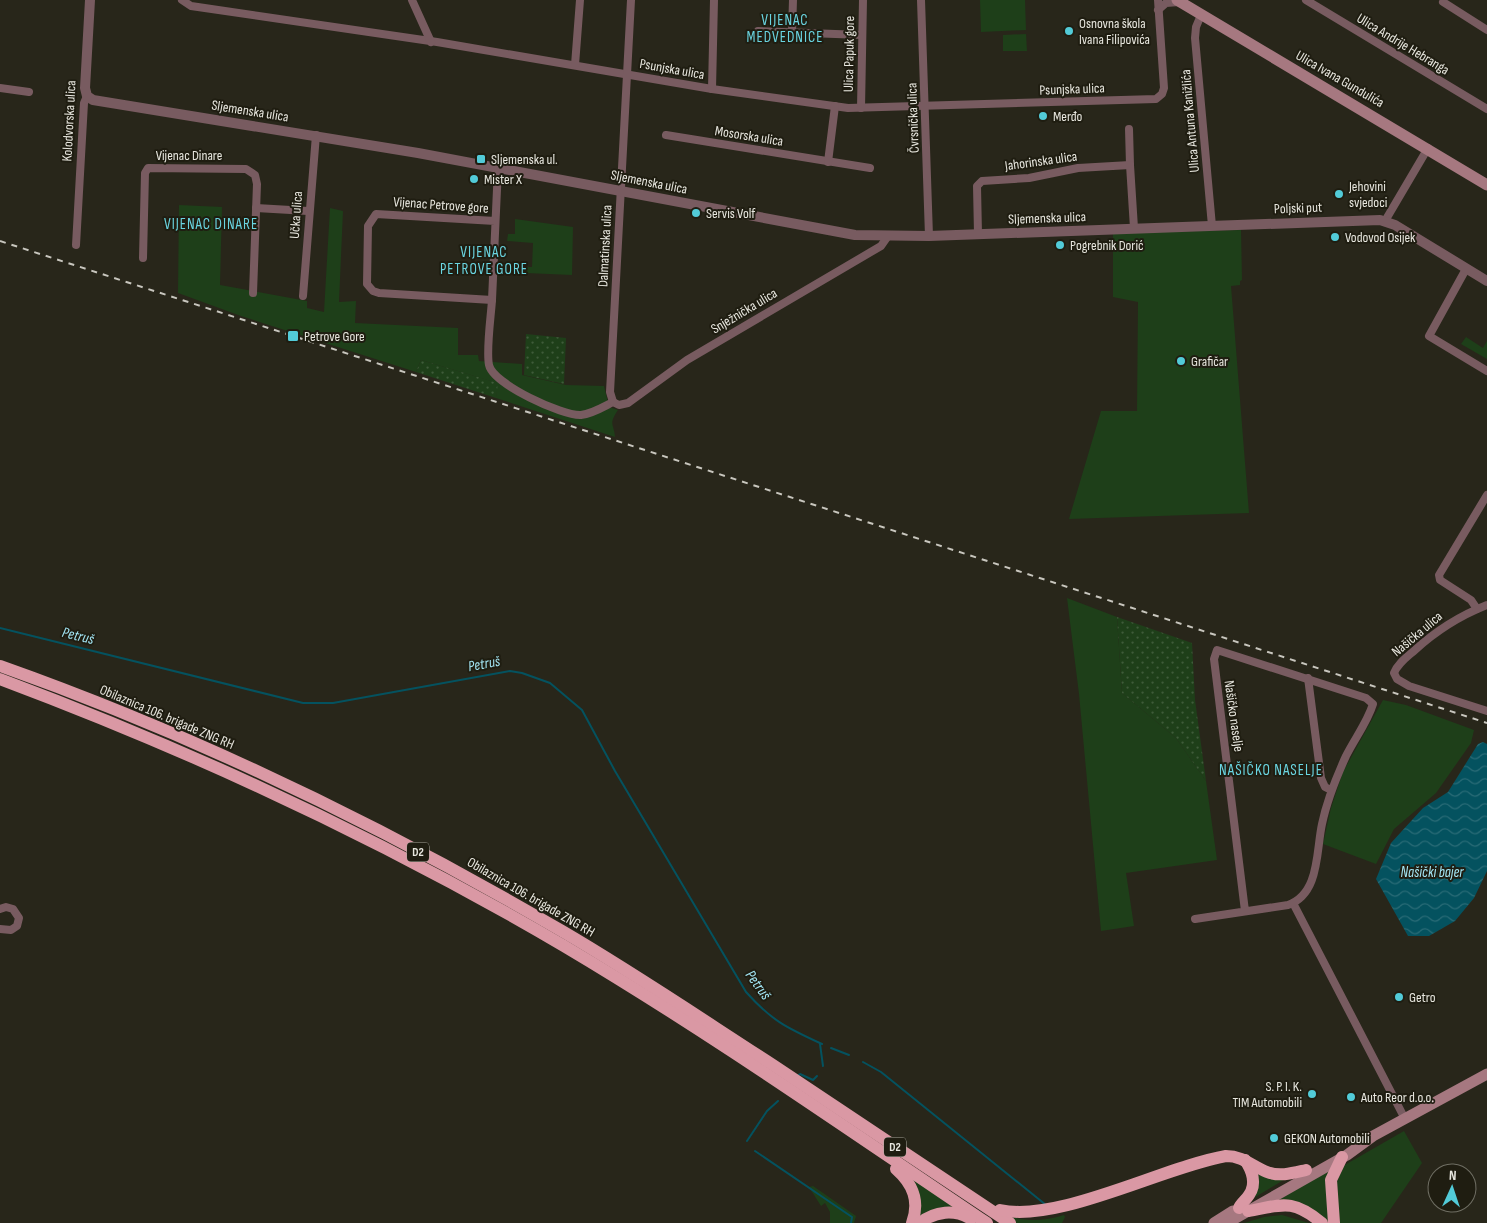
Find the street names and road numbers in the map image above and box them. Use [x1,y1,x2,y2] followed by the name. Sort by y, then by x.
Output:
[1354,10,1452,78] street label: Ulica Andrije Hebranga
[840,16,858,92] street label: Ulica Papuk gore
[1293,47,1387,111] street label: Ulica Ivana Gundulića
[638,55,706,83] street label: Psunjska ulica
[1177,69,1203,173] street label: Ulica Antuna Kanižlića
[1039,79,1105,99] street label: Psunjska ulica
[58,80,80,162] street label: Kolodvorska ulica
[903,83,923,153] street label: Čvrsnička ulica
[210,97,290,125] street label: Sljemenska ulica
[714,122,784,150] street label: Mosorska ulica
[156,147,222,164] street label: Vijenac Dinare
[1003,148,1078,175] street label: Jahorinska ulica
[609,166,689,198] street label: Sljemenska ulica
[286,191,306,239] street label: Učka ulica
[393,193,489,217] street label: Vijenac Petrove gore
[1274,199,1322,217] street label: Poljski put
[594,205,616,287] street label: Dalmatinska ulica
[1008,208,1086,228] street label: Sljemenska ulica
[708,285,780,337] street label: Snježnička ulica
[1388,608,1446,660] street label: Našička ulica
[1221,679,1247,753] street label: Našičko naselje
[97,681,237,753] street label: Obilaznica 106. brigade ZNG RH
[407,842,429,862] road number: D2
[464,854,598,940] street label: Obilaznica 106. brigade ZNG RH
[884,1138,906,1156] road number: D2

